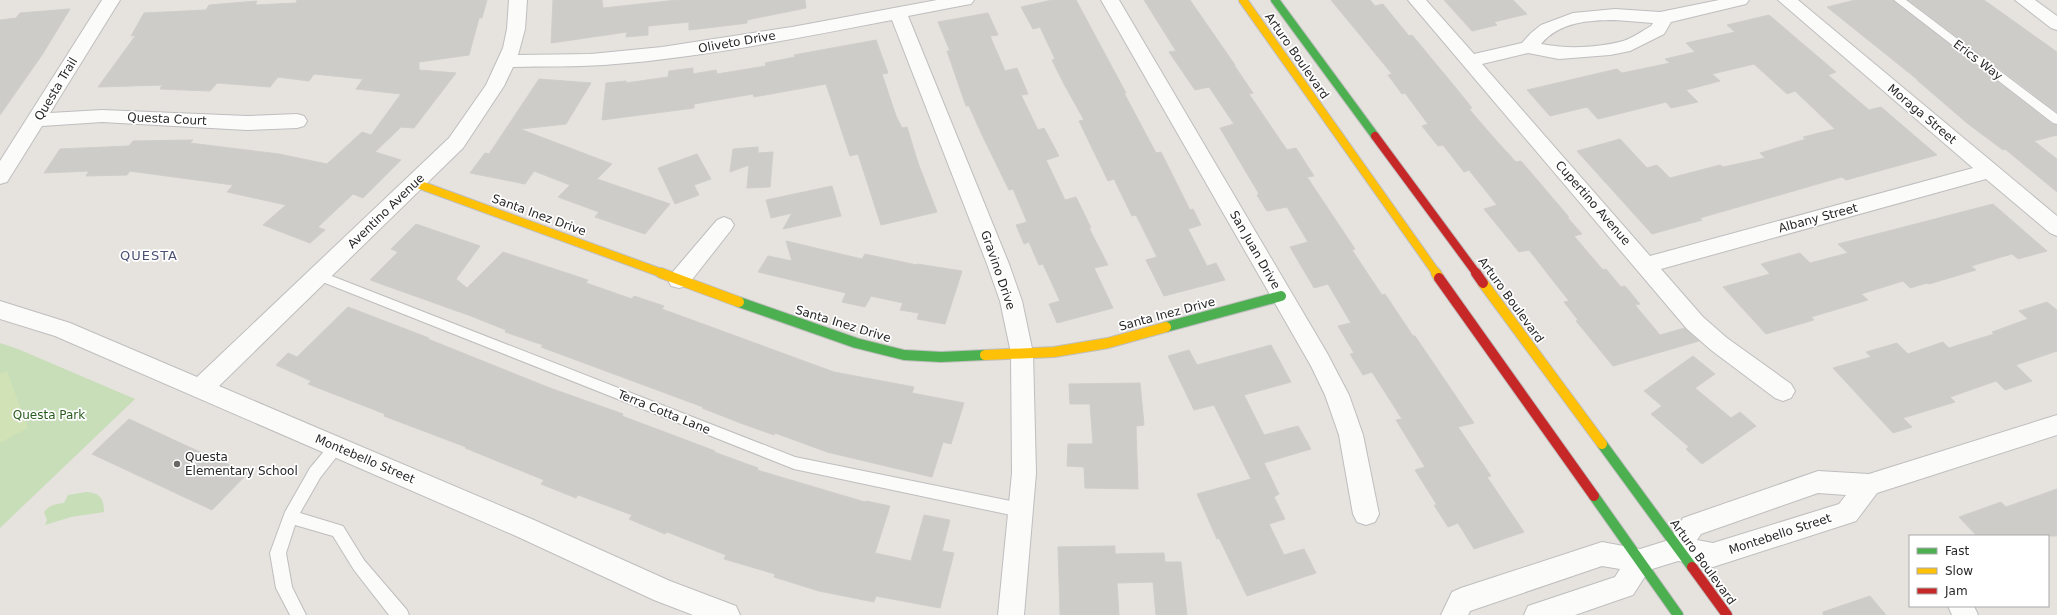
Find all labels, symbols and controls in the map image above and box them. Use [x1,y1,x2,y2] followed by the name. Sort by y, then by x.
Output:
[1262,10,1332,102] street label: Arturo Boulevard
[697,28,777,56] street label: Oliveto Drive
[1951,37,2005,83] street label: Erics Way
[32,55,80,123] street label: Questa Trail
[1885,81,1959,147] street label: Moraga Street
[127,110,207,128] street label: Questa Court
[1553,158,1633,248] street label: Cupertino Avenue
[345,171,427,251] street label: Aventino Avenue
[490,191,588,239] street label: Santa Inez Drive
[1777,201,1859,235] street label: Albany Street
[1227,208,1283,292] street label: San Juan Drive
[978,229,1018,311] street label: Gravino Drive
[120,248,178,263] district label: QUESTA
[1475,255,1547,345] street label: Arturo Boulevard
[1117,294,1217,334] street label: Santa Inez Drive
[794,303,892,345] street label: Santa Inez Drive
[615,387,712,437] street label: Terra Cotta Lane
[13,408,85,422] park label: Questa Park
[313,432,417,486] street label: Montebello Street
[185,450,298,478] place label: Questa Elementary School
[172,459,182,469] marker: Questa Elementary School
[1727,511,1833,557] street label: Montebello Street
[1667,517,1739,607] street label: Arturo Boulevard
[1909,535,2049,607] legend
[1945,544,1969,558] text: Fast
[1945,564,1973,578] text: Slow
[1944,584,1968,598] text: Jam

